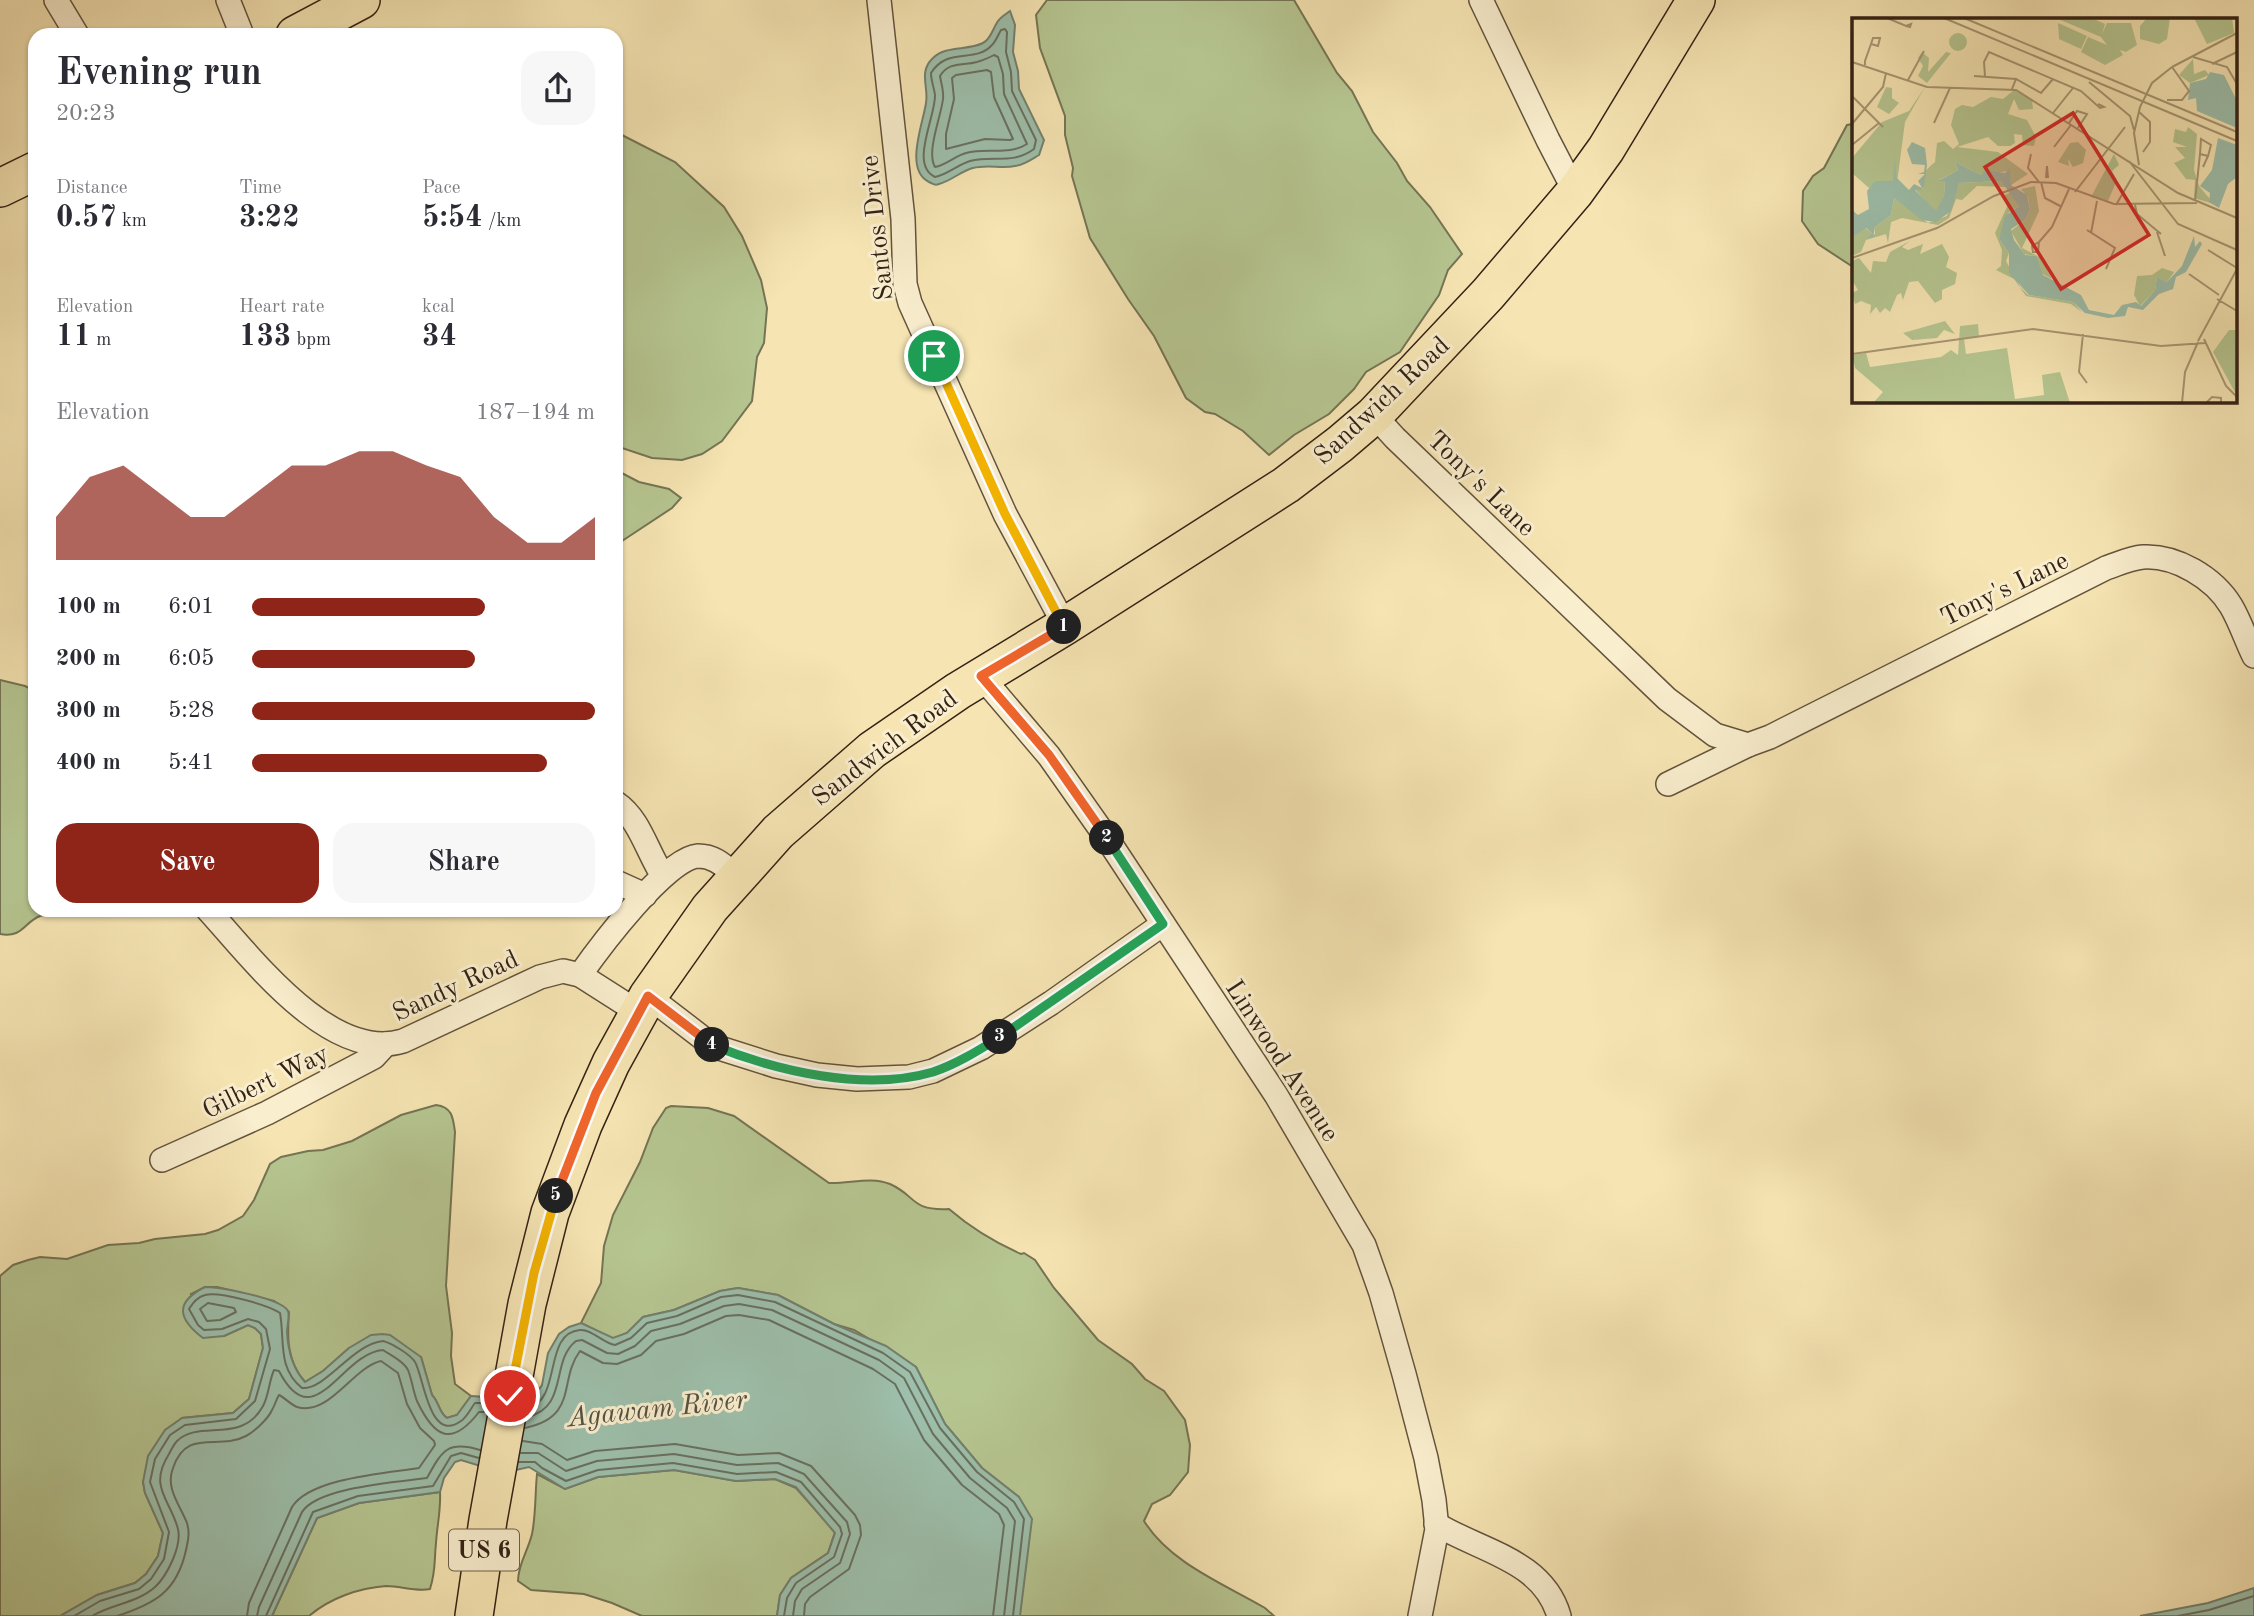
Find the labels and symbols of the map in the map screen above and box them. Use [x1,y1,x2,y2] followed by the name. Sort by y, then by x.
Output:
[1852,18,2236,402] inset map
[857,154,899,302] street label: Santos Drive
[904,326,964,386] pin
[1310,332,1455,470] street label: Sandwich Road
[1422,427,1539,542] street label: Tony's Lane
[1937,548,2073,632] street label: Tony's Lane
[1046,610,1082,644] pin: 1
[808,686,963,811] street label: Sandwich Road
[1090,820,1124,856] pin: 2
[389,946,523,1027] street label: Sandy Road
[1220,976,1343,1146] street label: Linwood Avenue
[982,1020,1018,1054] pin: 3
[694,1028,730,1062] pin: 4
[199,1041,333,1125] street label: Gilbert Way
[538,1178,574,1214] pin: 5
[480,1366,540,1426] pin
[564,1387,750,1434] water label: Agawam River
[449,1530,519,1570] road number: US 6

